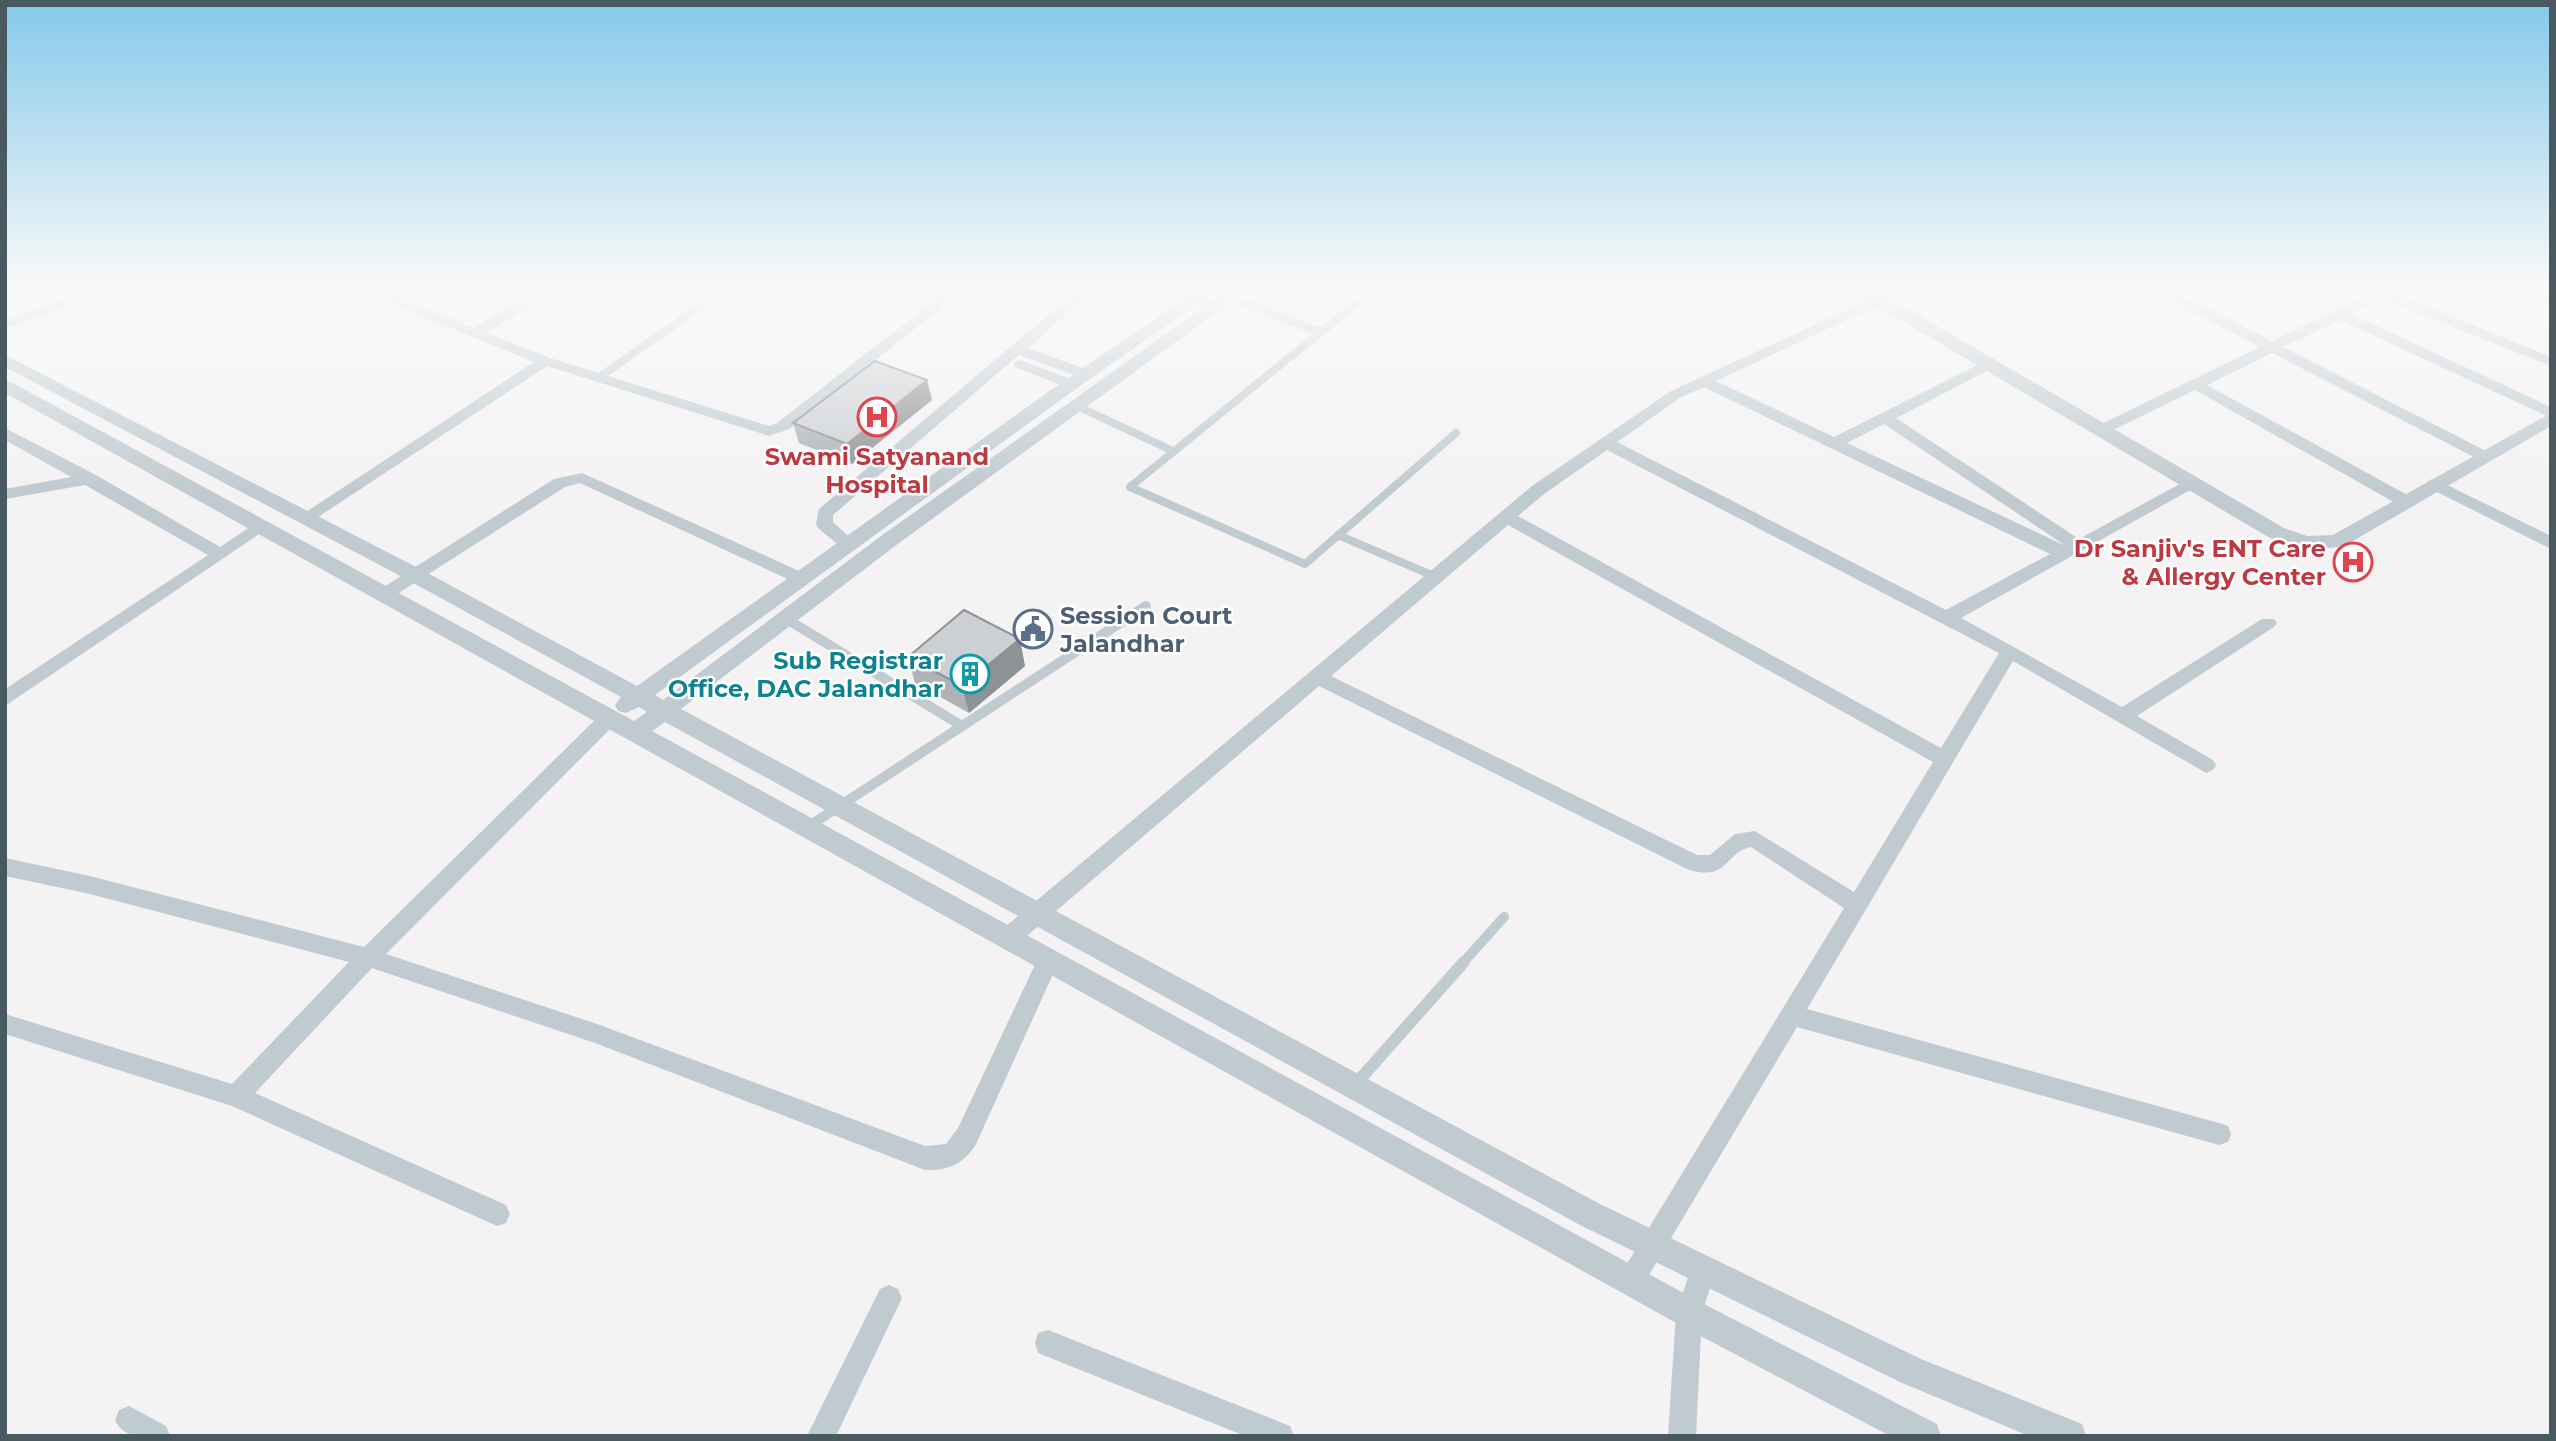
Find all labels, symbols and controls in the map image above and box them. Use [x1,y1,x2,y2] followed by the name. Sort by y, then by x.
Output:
[856,396,898,438] hospital icon: Swami Satyanand Hospital
[765,442,989,499] place label: Swami Satyanand Hospital
[2074,534,2326,591] place label: Dr Sanjiv's ENT Care & Allergy Center
[2332,541,2374,583] hospital icon: Dr Sanjiv's ENT Care & Allergy Center
[1059,601,1233,658] place label: Session Court Jalandhar
[1012,608,1054,650] public building icon: Session Court Jalandhar
[668,646,943,703] place label: Sub Registrar Office, DAC Jalandhar
[949,653,991,695] building icon: Sub Registrar Office, DAC Jalandhar

